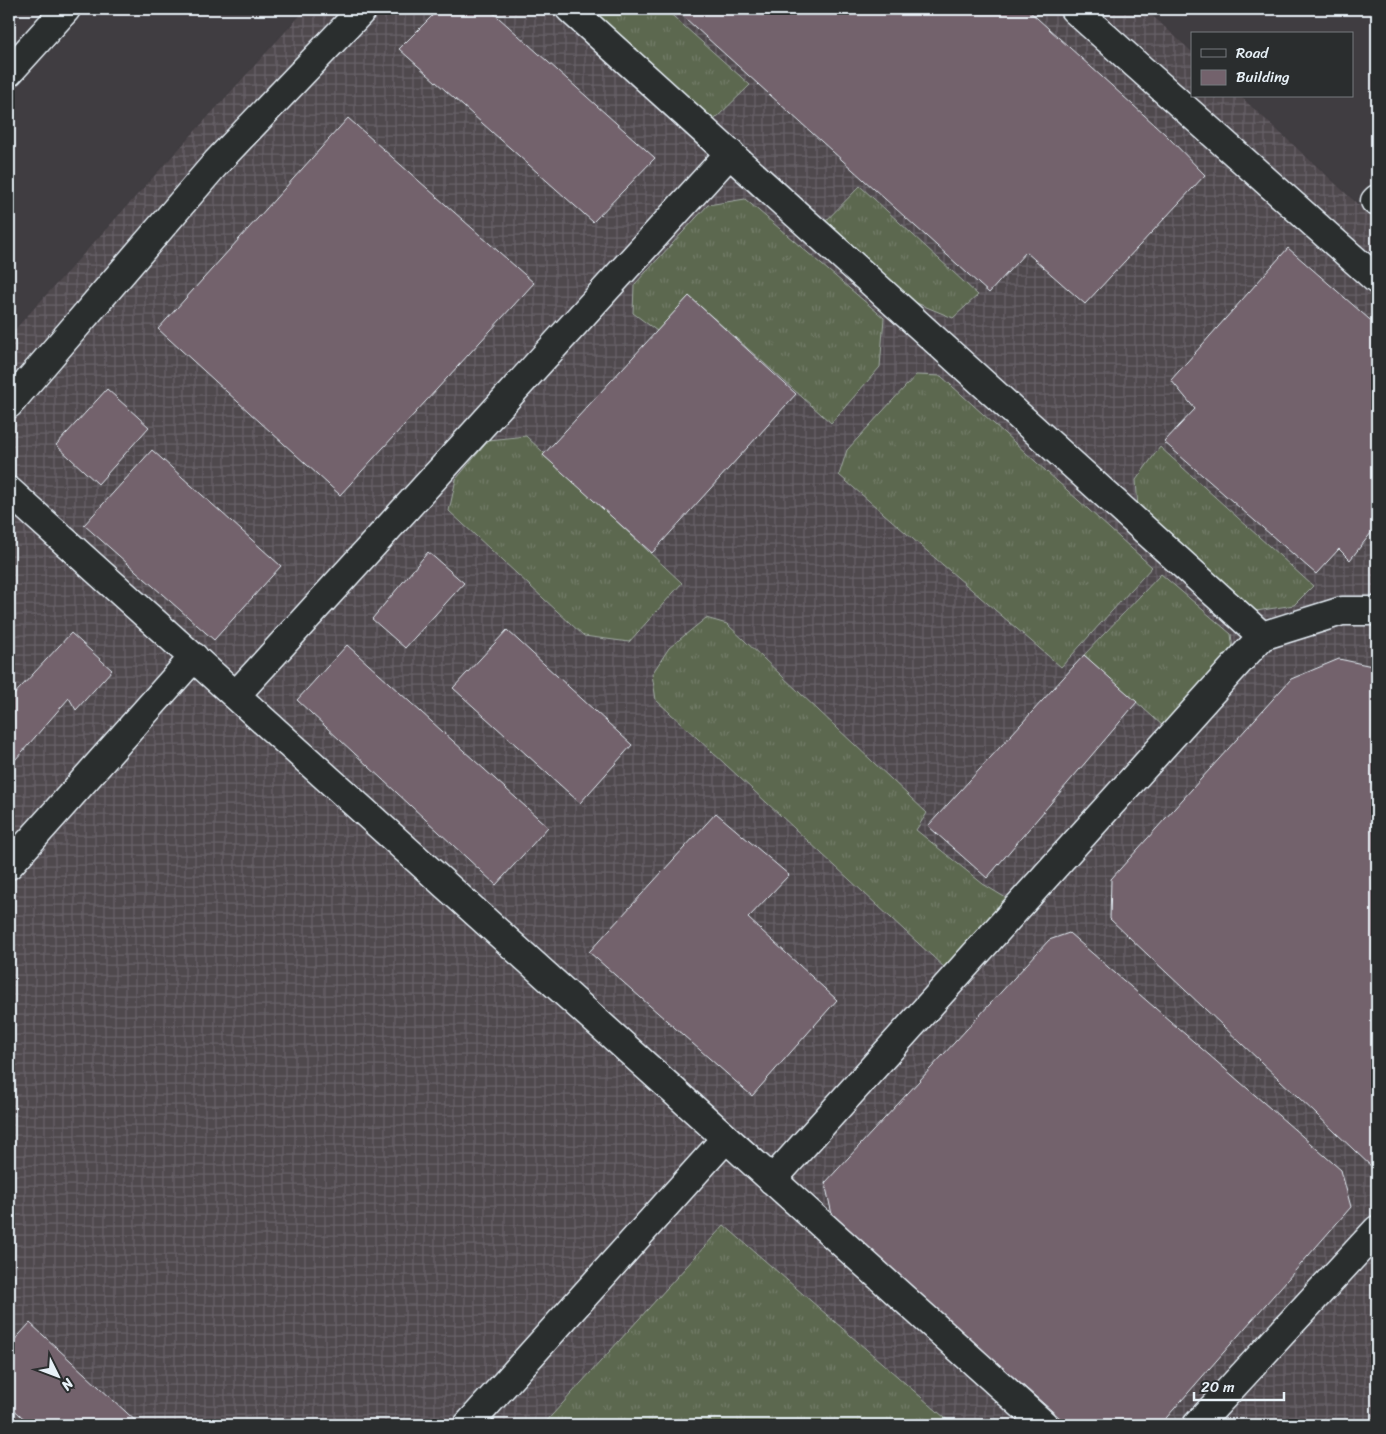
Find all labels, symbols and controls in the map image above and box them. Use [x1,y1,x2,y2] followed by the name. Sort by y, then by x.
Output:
[1191,32,1354,98] legend
[1236,40,1269,66] text: Road
[1236,64,1290,90] text: Building
[32,1352,82,1402] north arrow
[1194,1369,1284,1401] scale bar
[55,1372,80,1397] text: N
[1201,1374,1235,1400] text: 20 m

